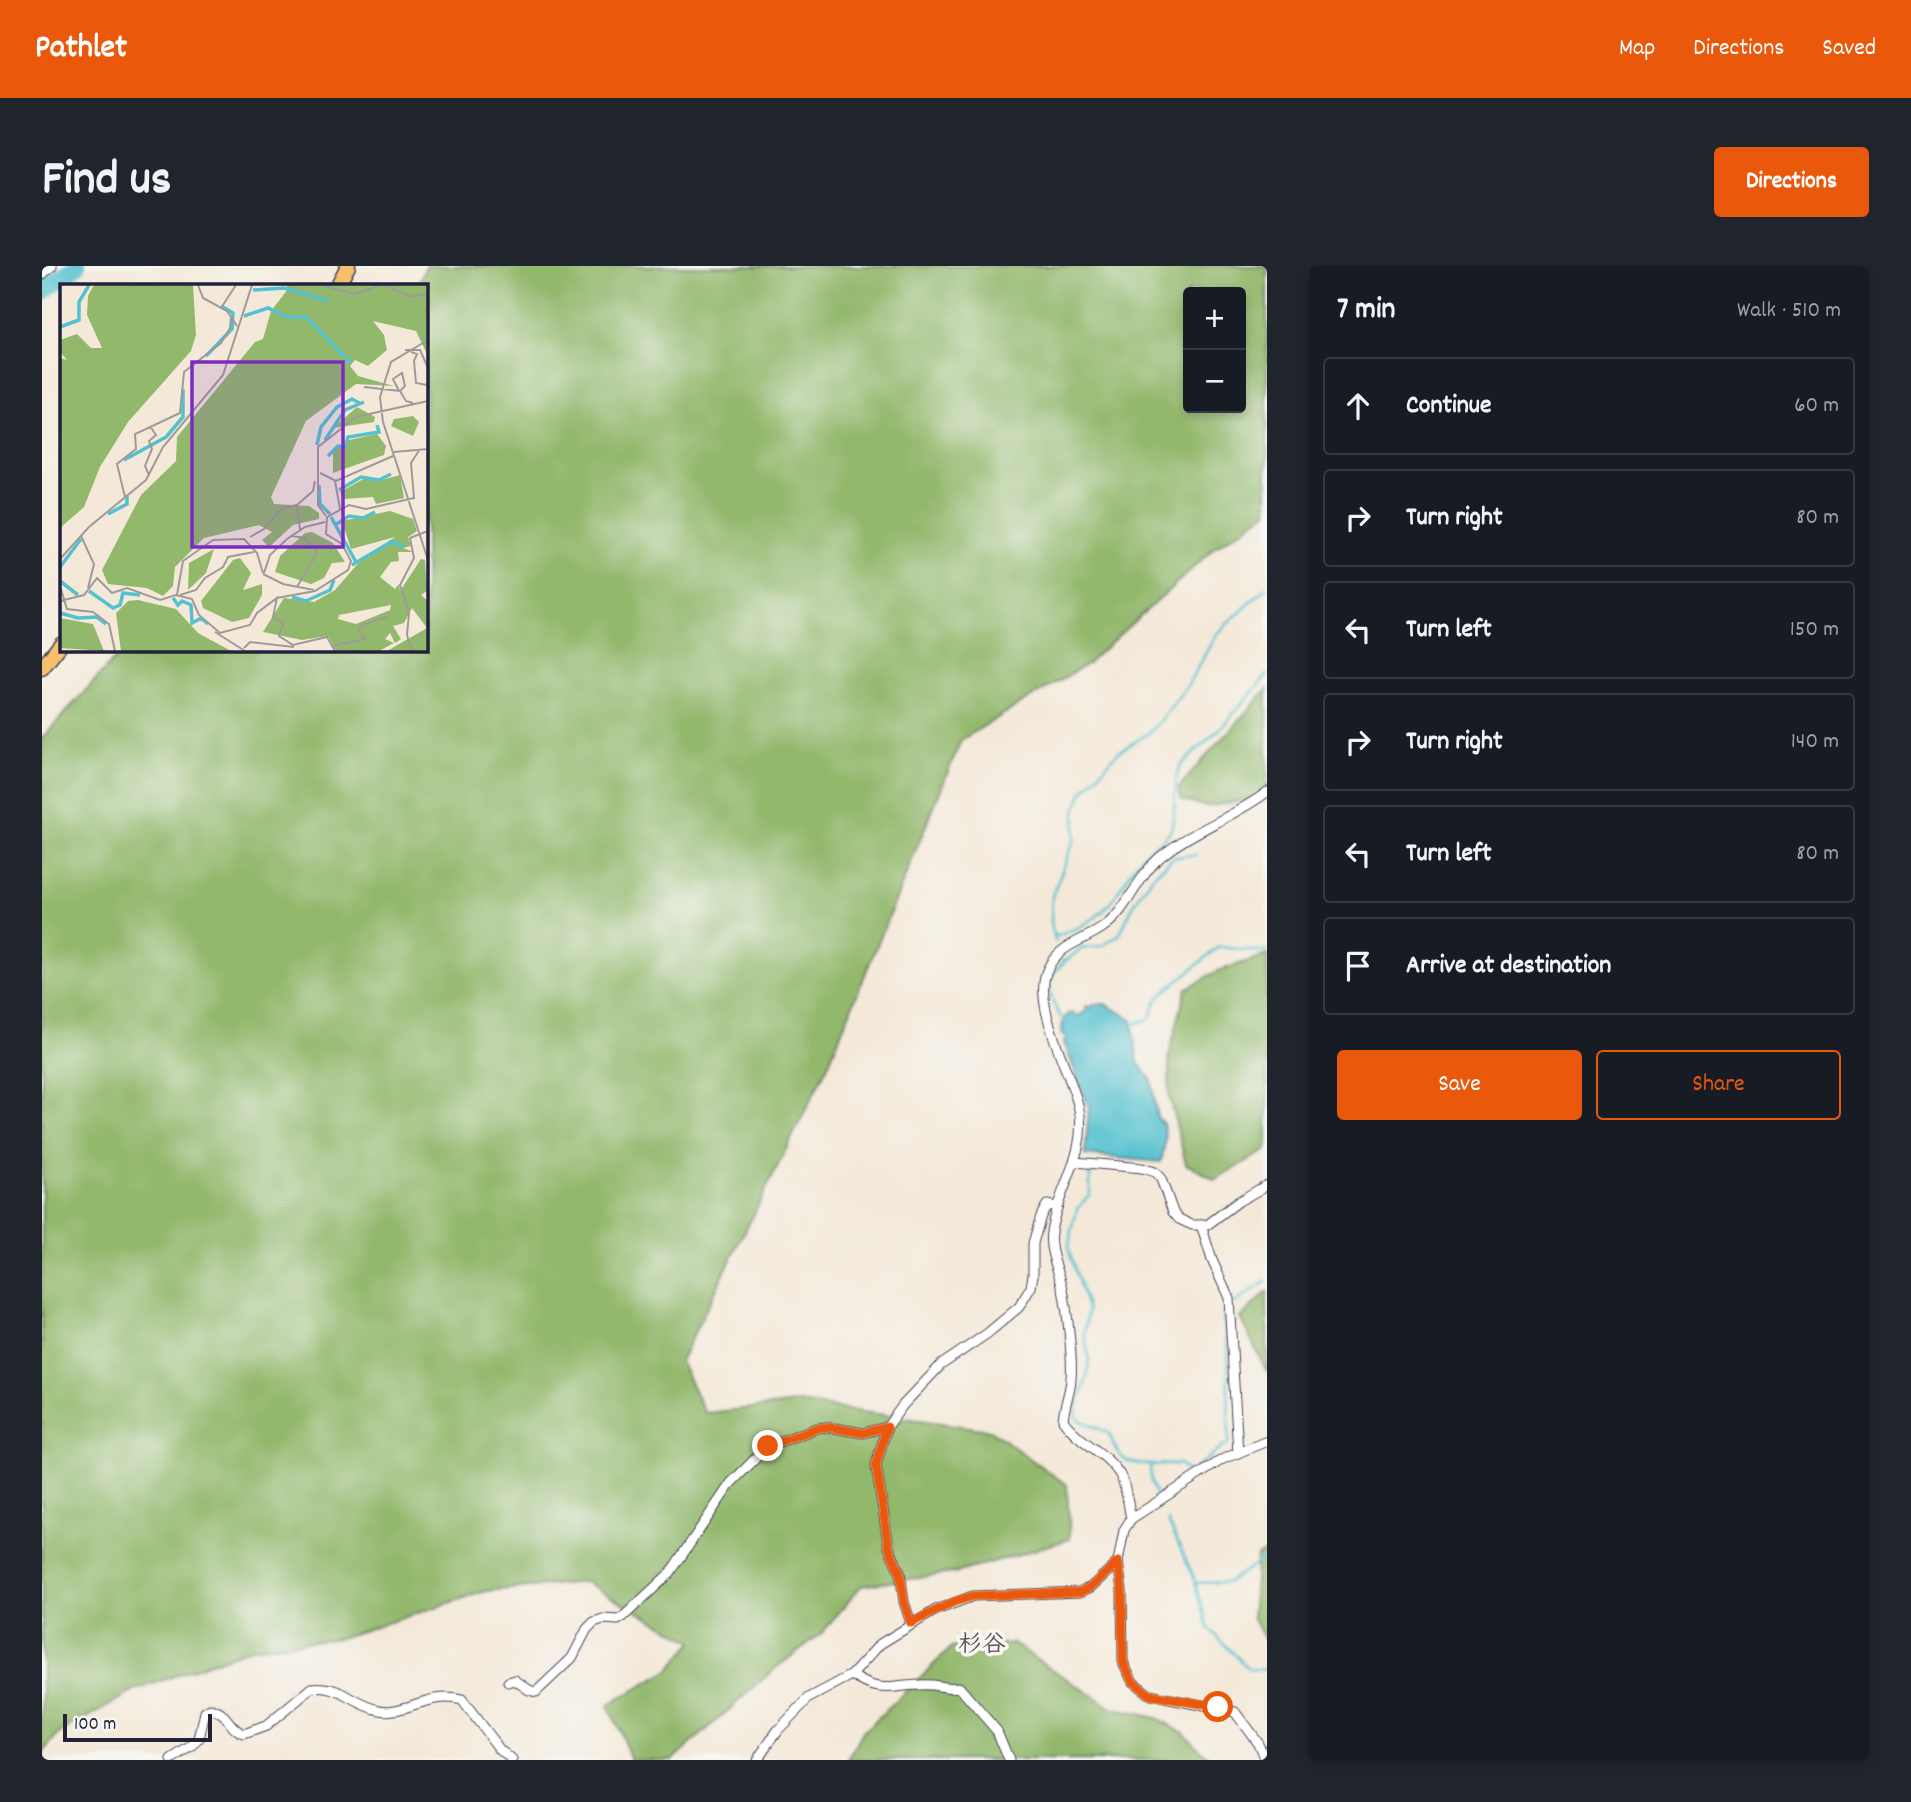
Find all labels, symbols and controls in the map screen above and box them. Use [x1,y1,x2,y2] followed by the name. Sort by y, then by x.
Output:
[35,26,127,73] text: Pathlet
[1619,32,1655,66] text: Map
[1693,32,1784,66] text: Directions
[1822,32,1876,66] text: Saved
[42,147,171,217] text: Find us
[1714,147,1869,217] button: Directions
[60,284,427,651] inset map
[1183,287,1246,413] map controls
[1183,287,1246,350] button: +
[1337,290,1395,333] text: 7 min
[1737,295,1841,328] text: Walk · 510 m
[1183,350,1246,413] button: −
[1339,387,1377,425] icon: ahead
[1406,388,1491,425] text: Continue
[1794,390,1839,423] text: 60 m
[1339,499,1377,537] icon: right
[1406,500,1503,537] text: Turn right
[1796,502,1839,535] text: 80 m
[1339,611,1377,649] icon: left
[1406,612,1492,649] text: Turn left
[1790,614,1839,647] text: 150 m
[1339,723,1377,761] icon: right
[1406,724,1503,761] text: Turn right
[1791,726,1839,759] text: 140 m
[1339,835,1377,873] icon: left
[1406,836,1492,873] text: Turn left
[1796,838,1839,871] text: 80 m
[1339,947,1377,985] icon: arrive
[1406,948,1611,985] text: Arrive at destination
[1337,1050,1582,1120] button: Save
[1596,1050,1841,1120] button: Share
[752,1430,783,1461] route end
[958,1629,1006,1663] district label: 杉谷
[1202,1691,1233,1722] route start
[63,1711,212,1743] scale bar
[74,1712,116,1739] text: 100 m

